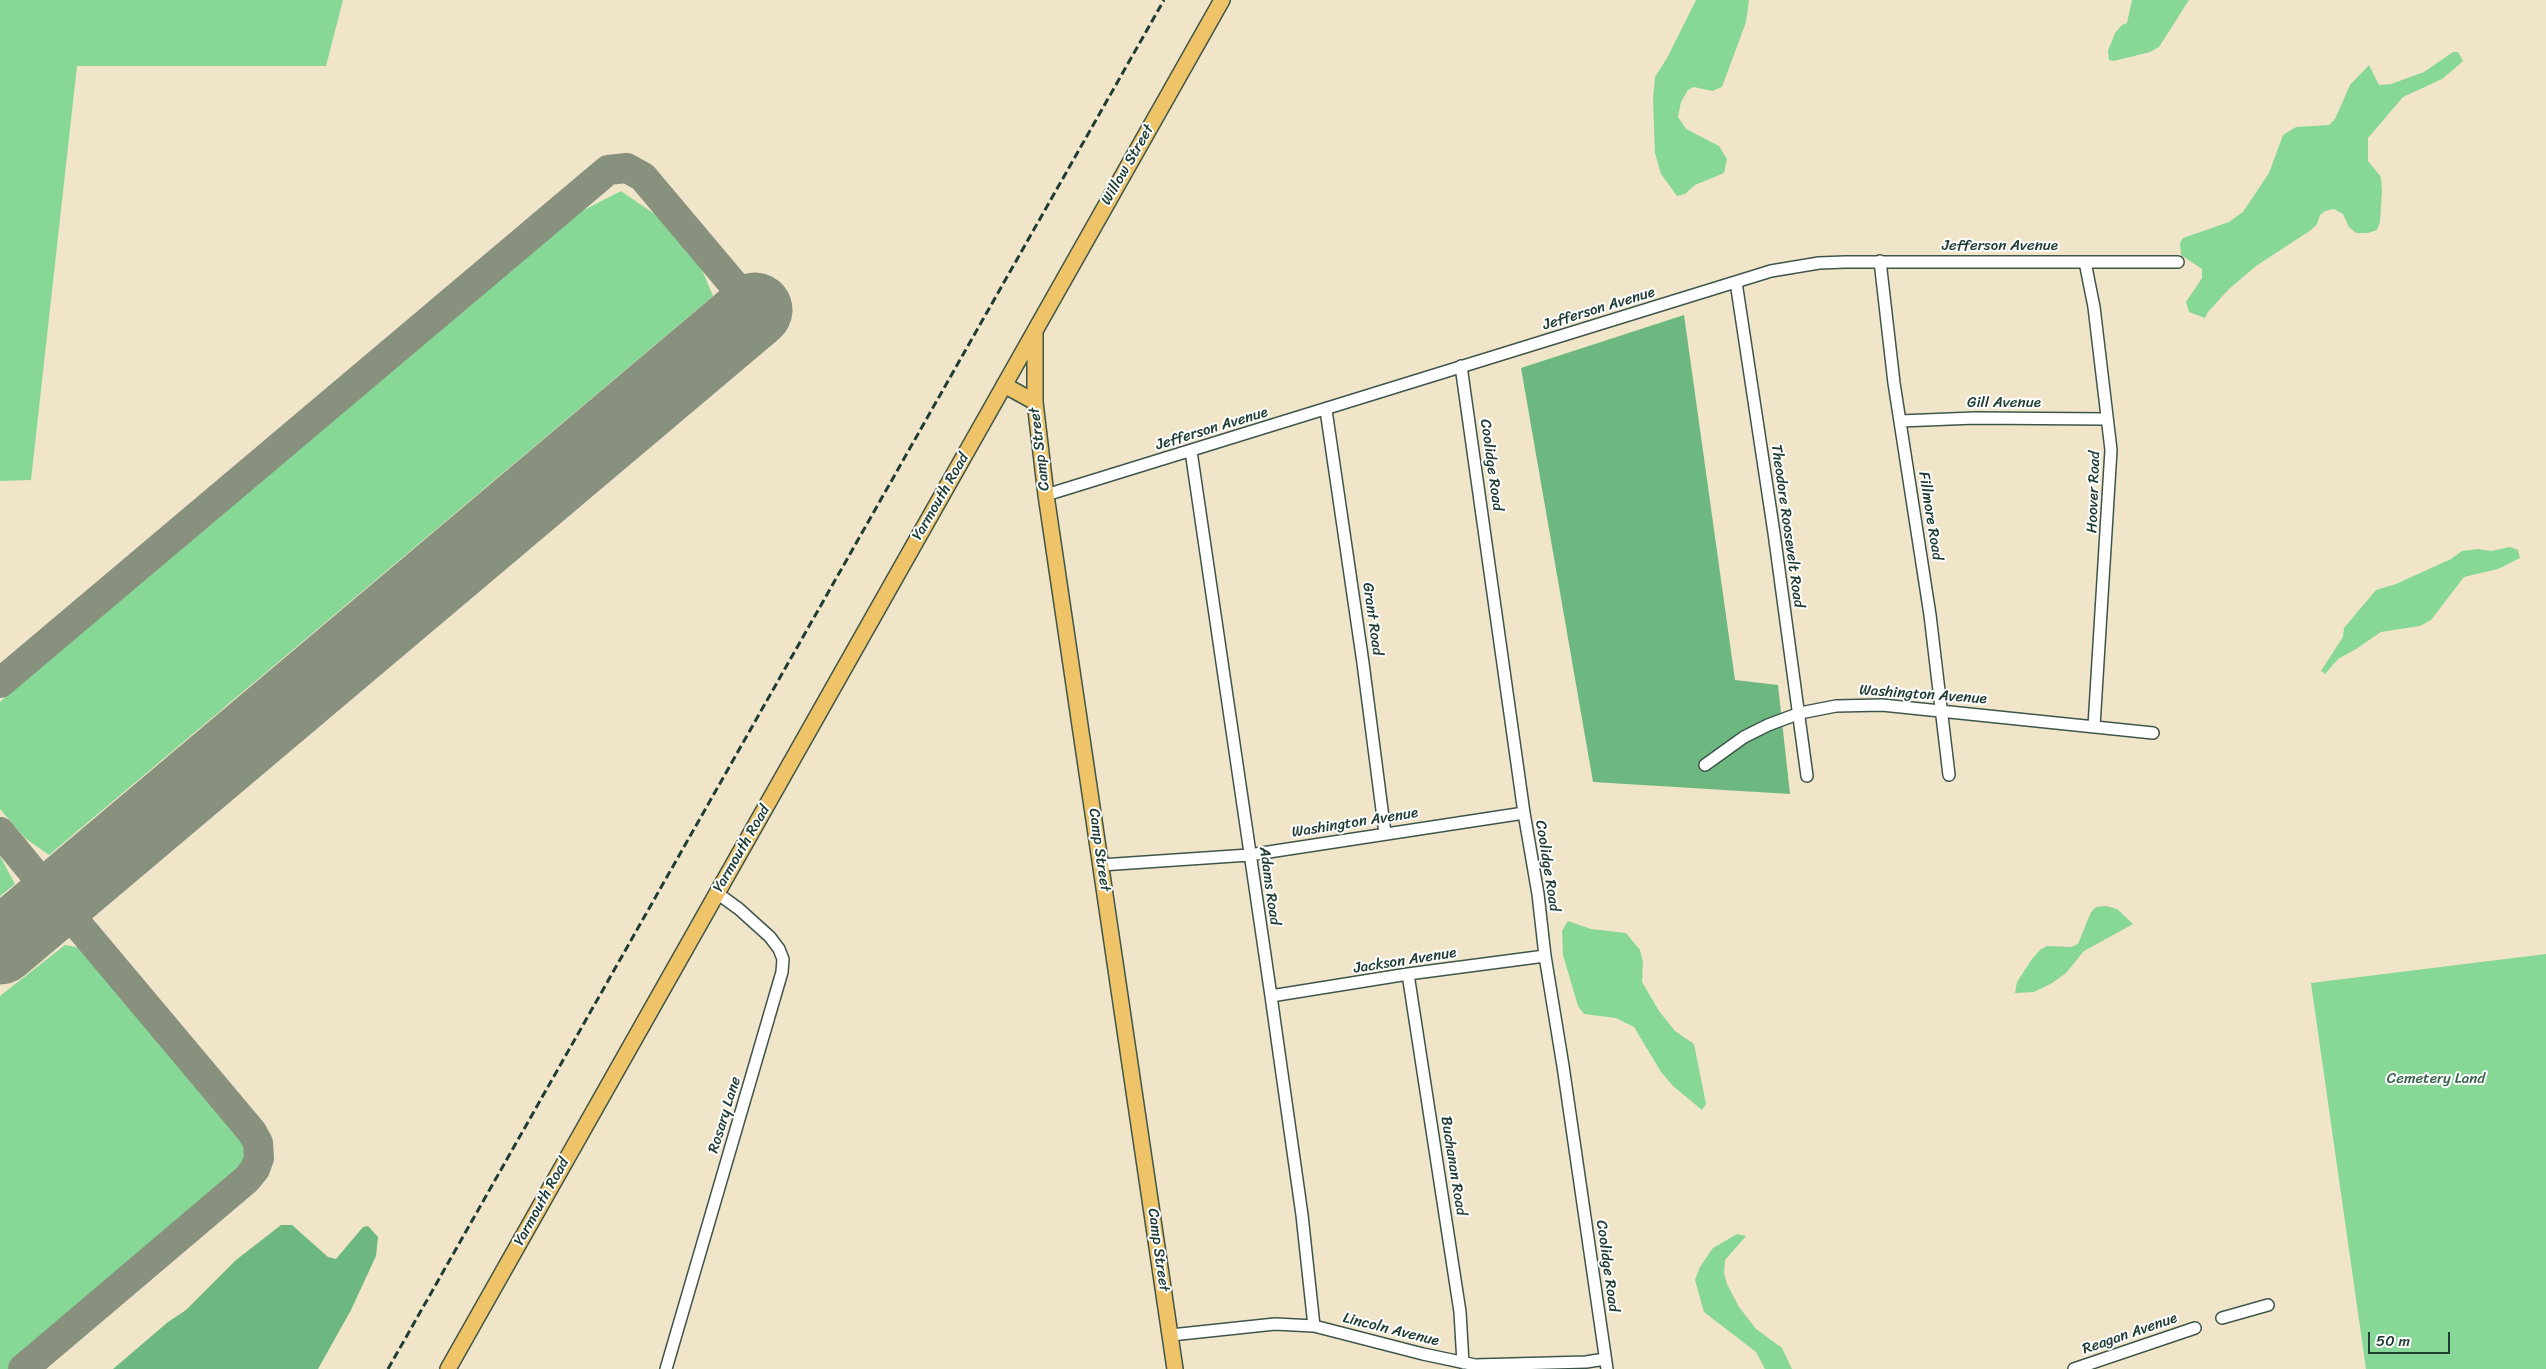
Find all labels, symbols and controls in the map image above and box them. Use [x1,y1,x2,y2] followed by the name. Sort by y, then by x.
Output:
[1098,122,1158,208] street label: Willow Street
[1942,237,2058,255] street label: Jefferson Avenue
[1541,283,1657,335] street label: Jefferson Avenue
[1967,394,2041,412] street label: Gill Avenue
[1154,403,1270,455] street label: Jefferson Avenue
[1026,406,1054,492] street label: Camp Street
[1476,418,1506,512] street label: Coolidge Road
[1767,443,1807,609] street label: Theodore Roosevelt Road
[909,450,973,544] street label: Yarmouth Road
[2084,451,2104,533] street label: Hoover Road
[1914,470,1946,562] street label: Fillmore Road
[1358,581,1386,657] street label: Grant Road
[1859,682,1987,708] street label: Washington Avenue
[710,802,774,896] street label: Yarmouth Road
[1291,804,1419,842] street label: Washington Avenue
[1084,807,1114,893] street label: Camp Street
[1531,819,1563,913] street label: Coolidge Road
[1255,846,1283,926] street label: Adams Road
[1352,944,1458,978] street label: Jackson Avenue
[2387,1070,2485,1088] park label: Cemetery Land
[705,1075,745,1155] street label: Rosary Lane
[1436,1115,1470,1217] street label: Buchanan Road
[510,1155,574,1249] street label: Yarmouth Road
[1143,1207,1173,1293] street label: Camp Street
[1592,1219,1622,1313] street label: Coolidge Road
[1341,1309,1441,1351] street label: Lincoln Avenue
[2080,1309,2180,1359] street label: Reagan Avenue
[2371,1322,2454,1354] scale bar
[2376,1328,2410,1354] text: 50 m

